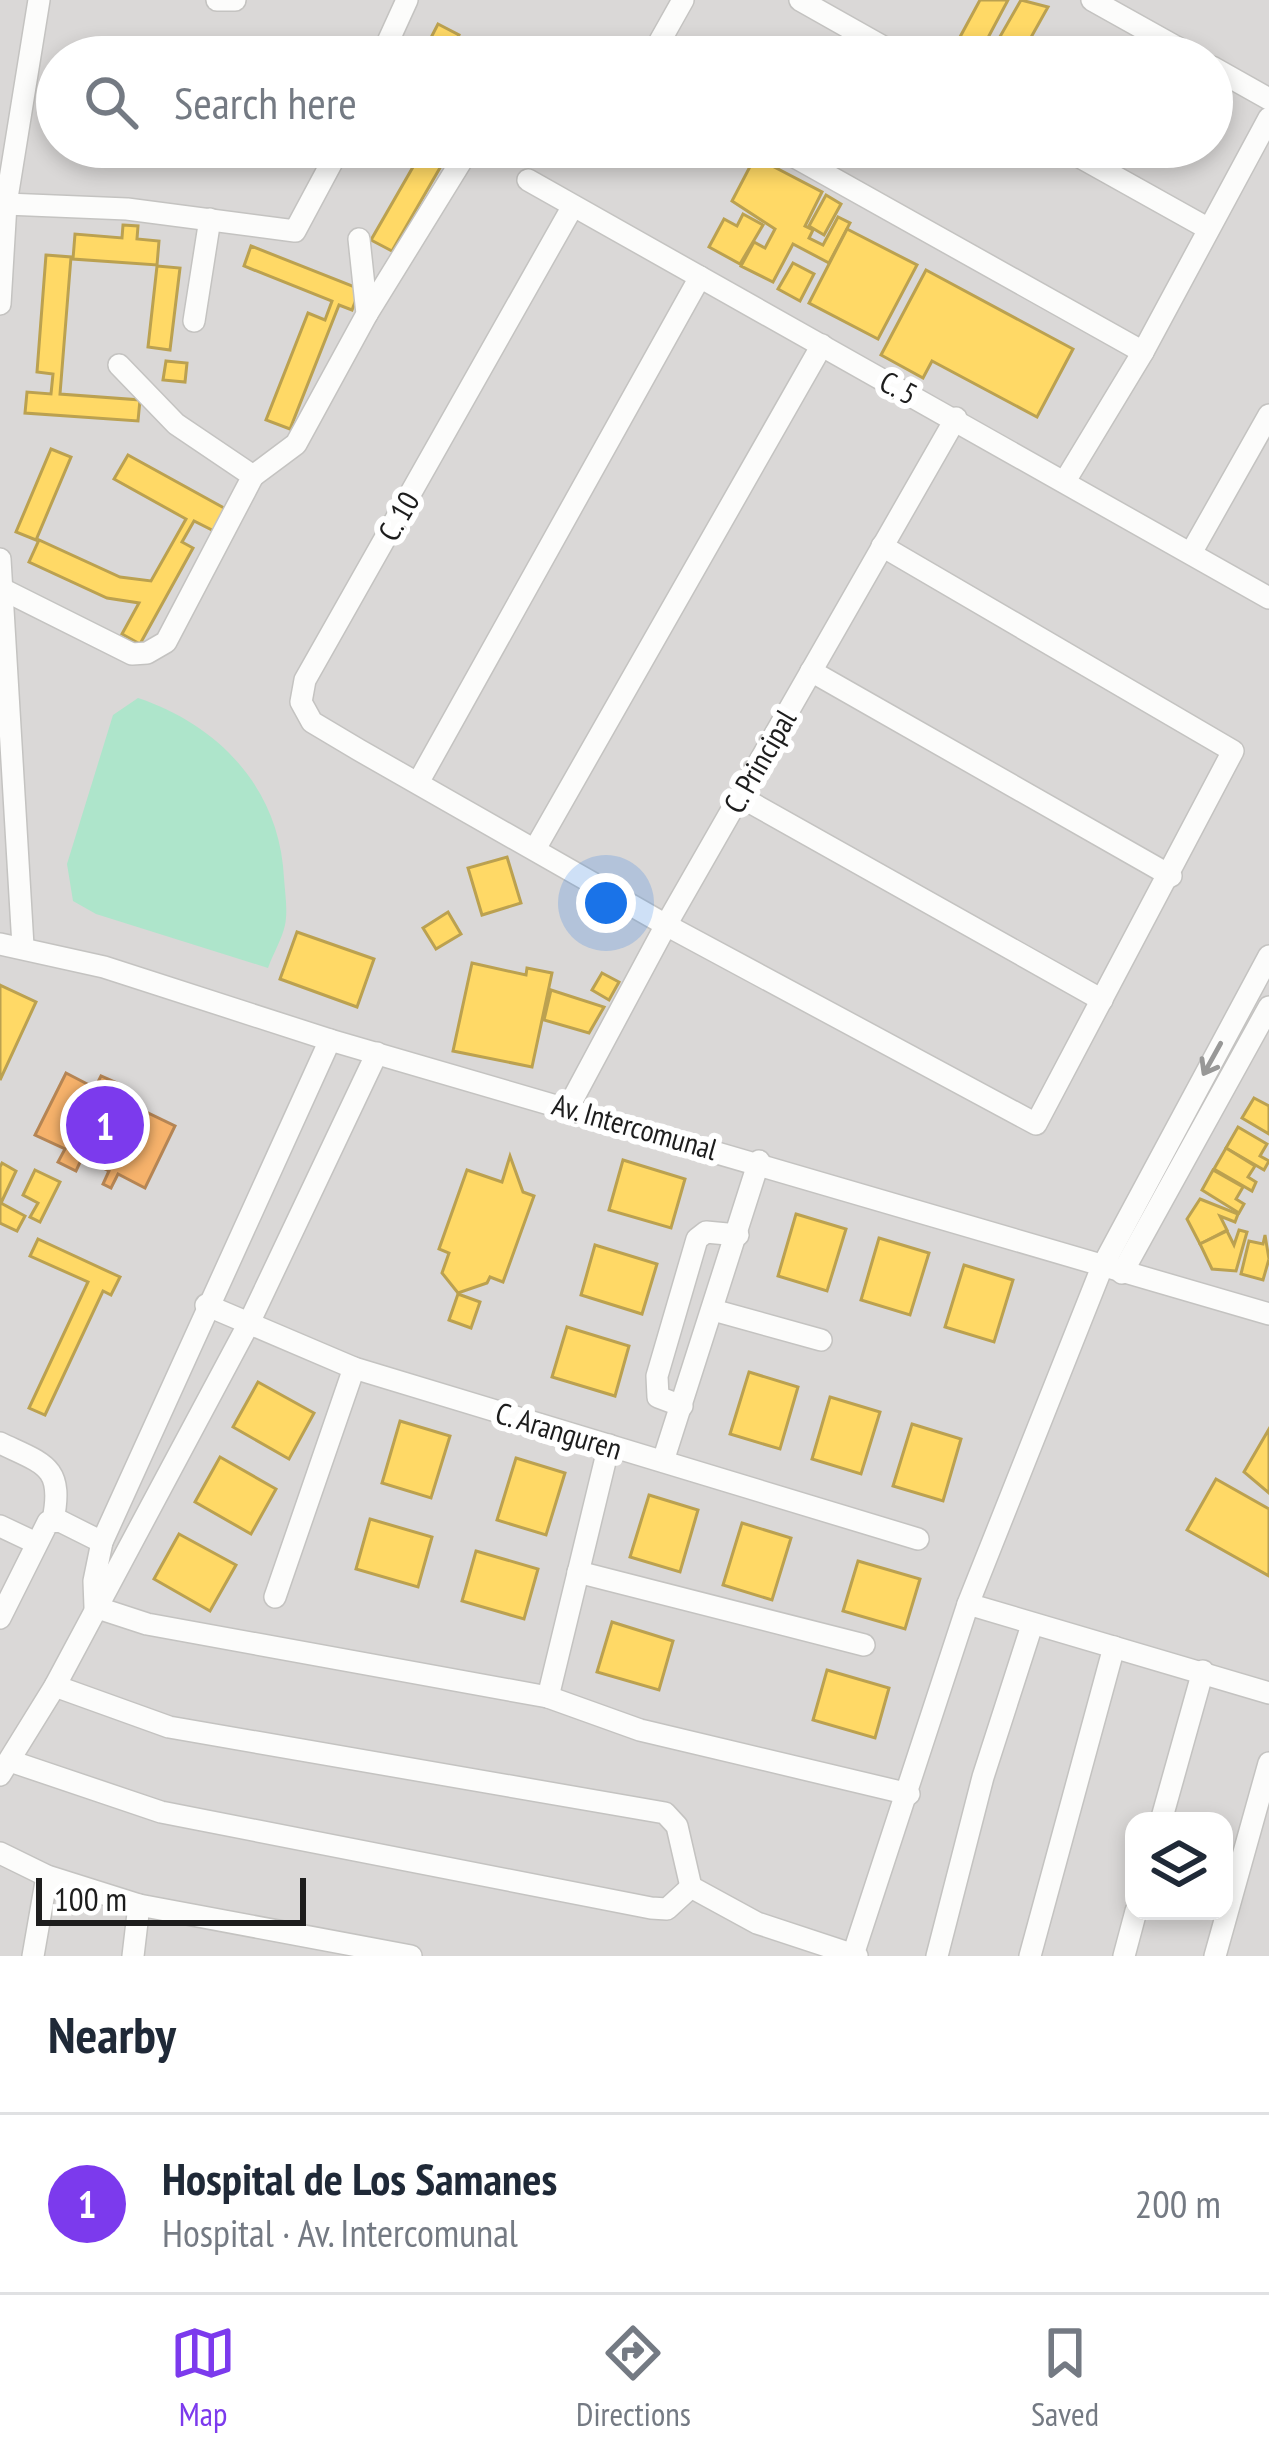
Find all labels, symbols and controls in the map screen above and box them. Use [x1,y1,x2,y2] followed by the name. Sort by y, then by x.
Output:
[36,36,1233,168] search box
[78,69,144,135] icon: search
[174,73,357,131] text: Search here
[874,361,924,413] street label: C. 5
[368,484,428,548] street label: C. 10
[714,702,804,820] street label: C. Principal
[576,873,636,933] your location
[1200,1040,1224,1075] one-way arrow
[66,1080,144,1170] pin: 1
[548,1084,722,1168] street label: Av. Intercomunal
[491,1392,627,1468] street label: C. Aranguren
[1125,1812,1233,1920] map controls
[1125,1812,1233,1920] button: layers
[36,1872,306,1925] scale bar
[54,1877,127,1920] text: 100 m
[48,2001,176,2067] text: Nearby
[162,2149,557,2207] text: Hospital de Los Samanes
[78,2178,96,2229] text: 1
[1135,2178,1221,2229] text: 200 m
[162,2207,518,2258] text: Hospital · Av. Intercomunal
[170,2320,236,2435] tab: Map
[576,2320,691,2435] tab: Directions
[1031,2320,1099,2435] tab: Saved

